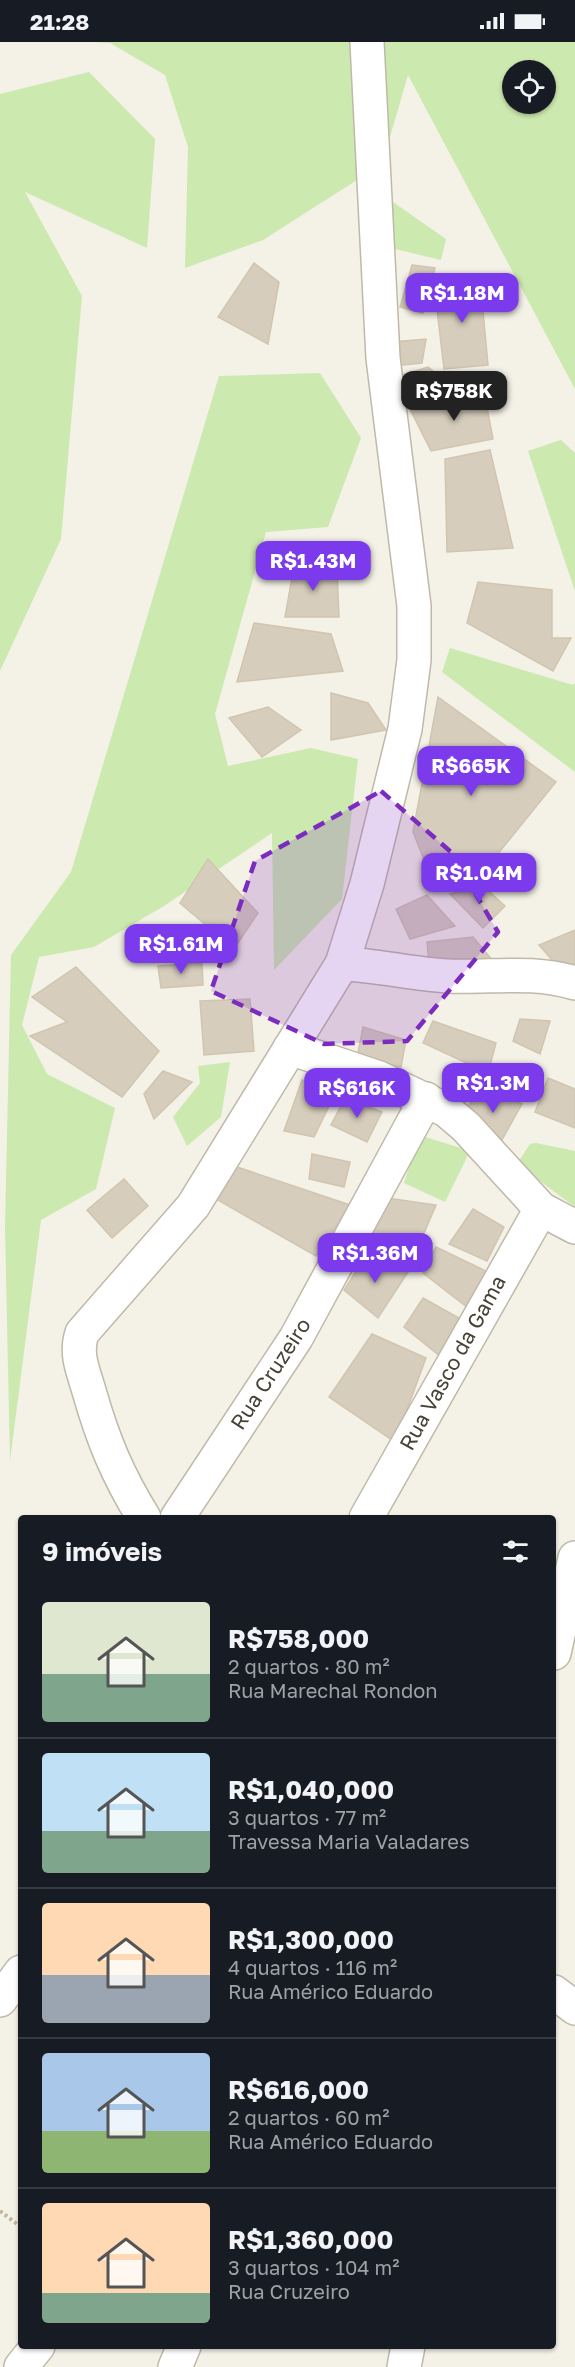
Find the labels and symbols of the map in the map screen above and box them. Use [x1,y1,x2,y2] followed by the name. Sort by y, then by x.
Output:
[407,273,517,324] pin: R$1.18M
[405,371,503,422] pin: R$758K
[258,541,368,592] pin: R$1.43M
[422,746,520,797] pin: R$665K
[424,853,534,904] pin: R$1.04M
[126,924,236,975] pin: R$1.61M
[444,1063,542,1114] pin: R$1.3M
[308,1068,406,1119] pin: R$616K
[320,1233,430,1284] pin: R$1.36M
[393,1271,511,1455] street label: Rua Vasco da Gama
[224,1313,316,1434] street label: Rua Cruzeiro

